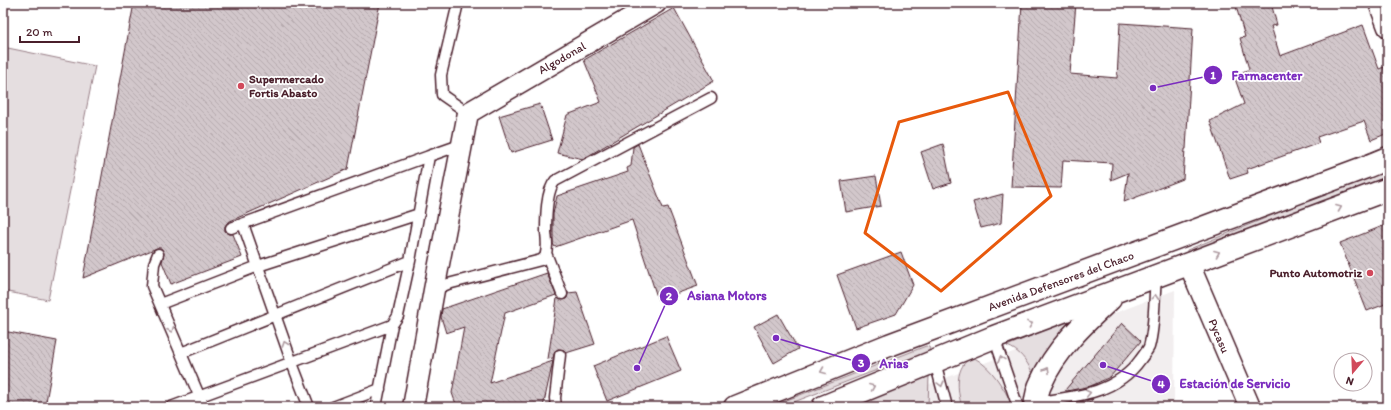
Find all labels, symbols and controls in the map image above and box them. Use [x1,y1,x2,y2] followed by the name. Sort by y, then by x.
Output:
[20,18,79,44] scale bar
[26,25,53,39] text: 20 m
[536,39,589,77] street label: Algodonal
[1203,63,1310,88] callout: Farmacenter
[1210,68,1216,82] text: 1
[1232,68,1303,83] text: Farmacenter
[249,72,324,100] place label: Supermercado Fortis Abasto
[236,81,246,91] marker: Supermercado Fortis Abasto
[1335,204,1342,212] one-way arrow
[986,248,1136,314] street label: Avenida Defensores del Chaco
[1214,250,1221,258] one-way arrow
[1269,266,1362,280] place label: Punto Automotriz
[1365,268,1375,278] marker: Punto Automotriz
[659,283,775,308] callout: Asiana Motors
[686,288,767,303] text: Asiana Motors
[666,289,673,303] text: 2
[1150,294,1159,300] one-way arrow
[1206,317,1233,356] street label: Pycasu
[1027,320,1034,329] one-way arrow
[167,327,175,334] one-way arrow
[282,341,290,348] one-way arrow
[851,351,916,376] callout: Arias
[1333,352,1373,392] north arrow
[858,356,865,370] text: 3
[879,356,909,371] text: Arias
[998,356,1006,363] one-way arrow
[820,367,827,375] one-way arrow
[1042,367,1050,374] one-way arrow
[1151,371,1298,396] callout: Estación de Servicio
[1344,374,1356,388] text: N
[1180,376,1291,391] text: Estación de Servicio
[1157,377,1165,391] text: 4
[936,381,945,388] one-way arrow
[867,384,875,392] one-way arrow
[1085,390,1091,398] one-way arrow

